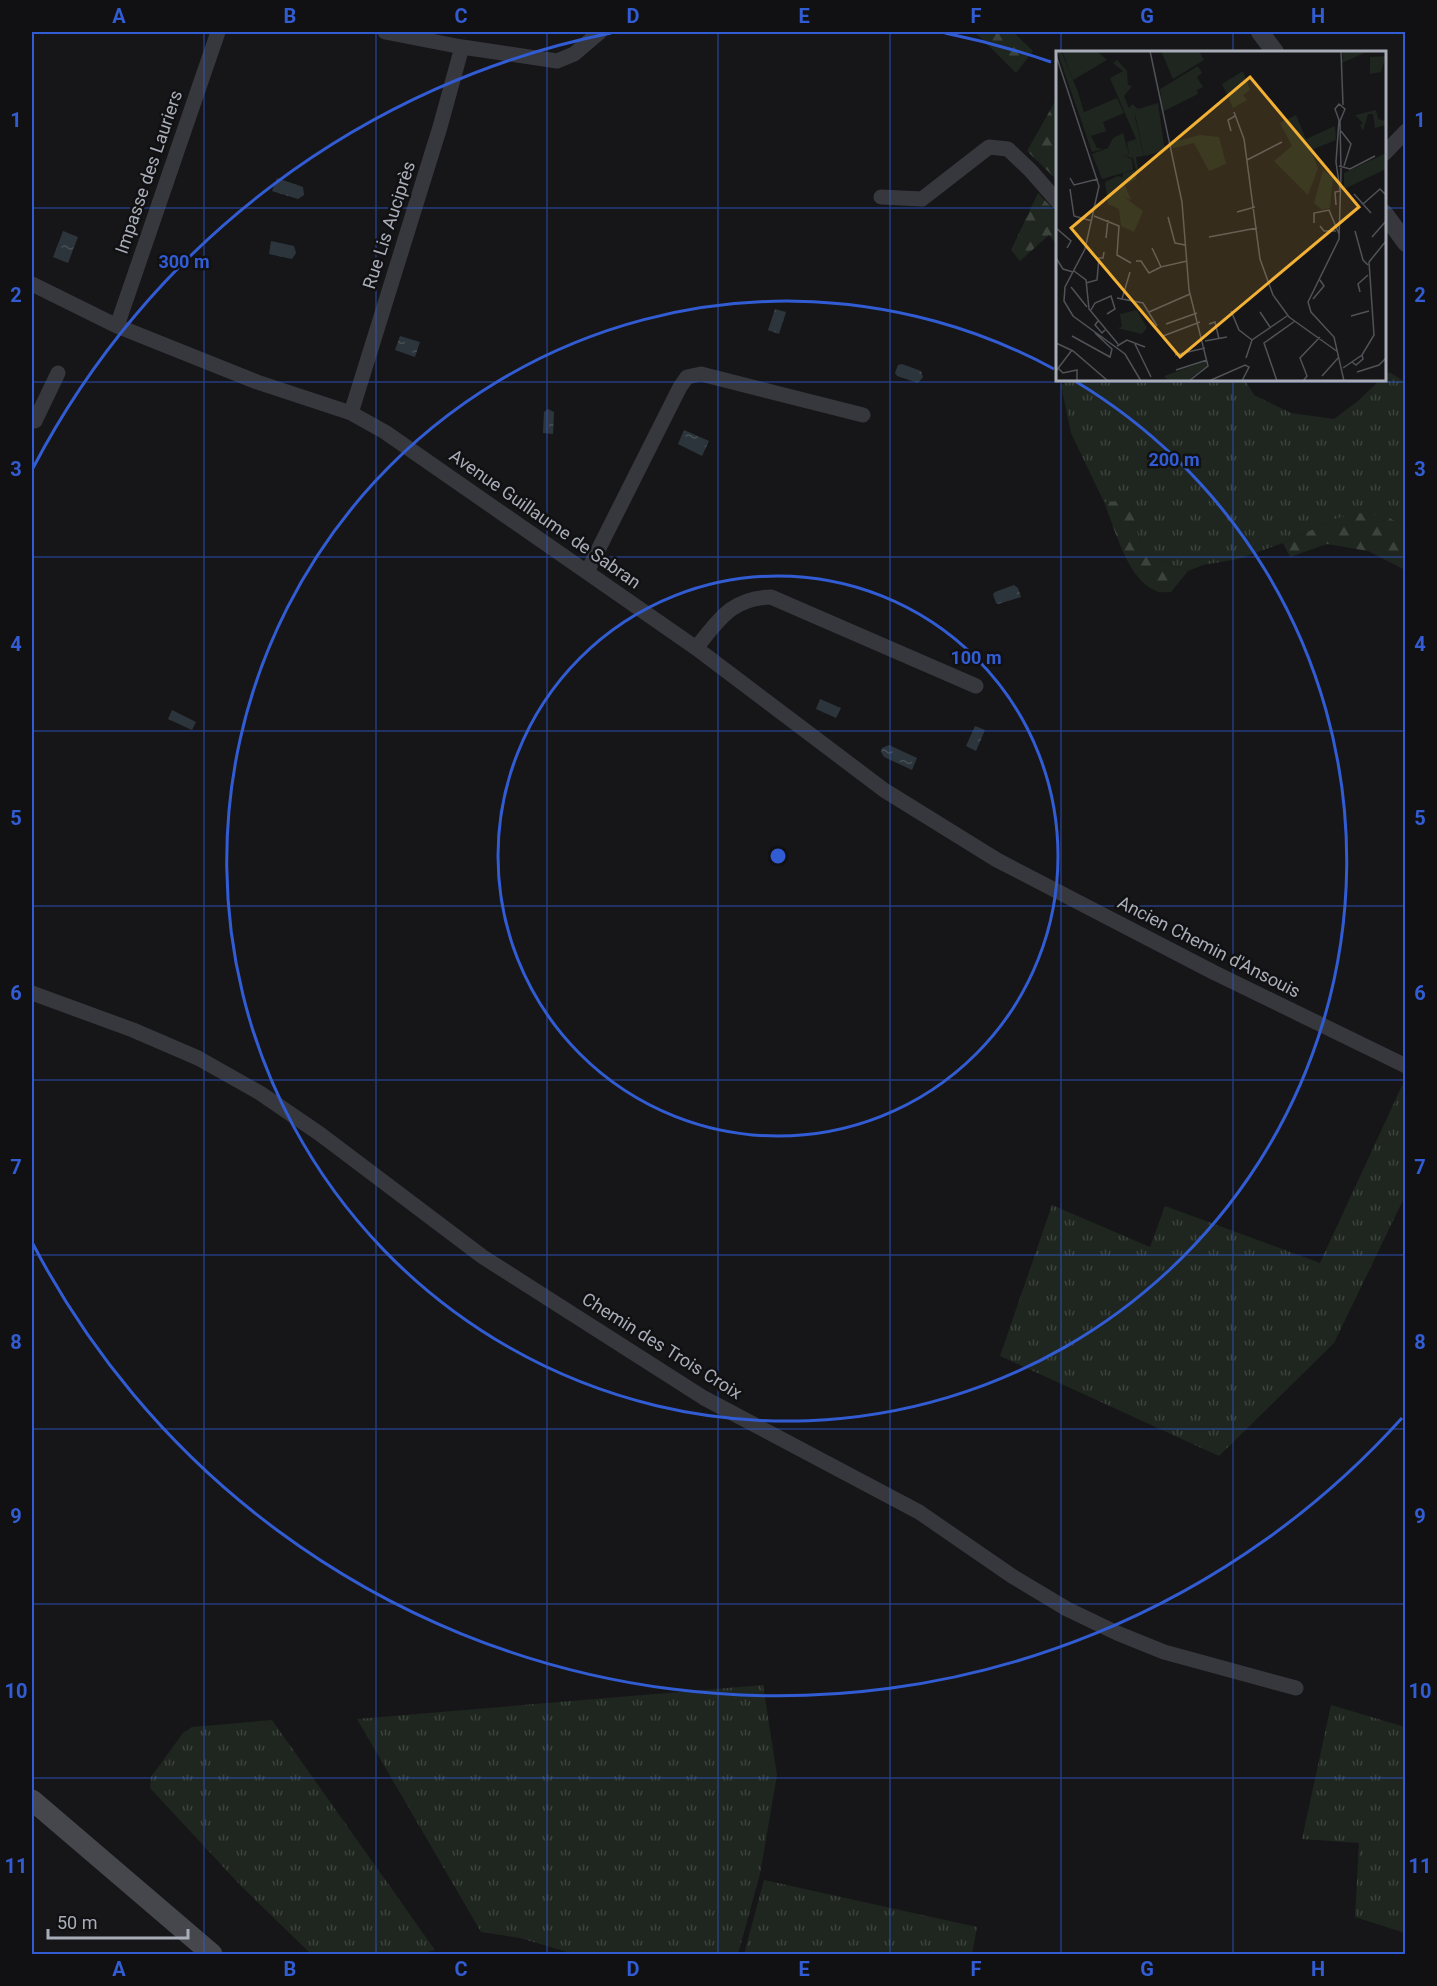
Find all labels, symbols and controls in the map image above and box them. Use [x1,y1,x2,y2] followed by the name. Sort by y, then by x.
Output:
[112,4,126,28] text: A
[284,4,296,28] text: B
[454,4,468,28] text: C
[627,4,640,28] text: D
[798,4,810,28] text: E
[971,4,982,28] text: F
[1140,4,1154,28] text: G
[1311,4,1325,28] text: H
[1056,51,1386,381] inset map
[111,87,186,256] street label: Impasse des Lauriers
[10,108,22,132] text: 1
[1414,108,1426,132] text: 1
[358,158,419,291] street label: Rue Lis Auciprès
[158,251,210,272] text: 300 m
[10,283,22,307] text: 2
[1414,283,1426,307] text: 2
[446,444,645,593] street label: Avenue Guillaume de Sabran
[1148,449,1200,470] text: 200 m
[10,457,22,481] text: 3
[1414,457,1426,481] text: 3
[10,632,22,656] text: 4
[1414,632,1426,656] text: 4
[950,647,1002,668] text: 100 m
[10,806,22,830] text: 5
[1414,806,1426,830] text: 5
[768,846,788,866] centre of rings
[1114,891,1304,1002] street label: Ancien Chemin d'Ansouis
[10,981,22,1005] text: 6
[1414,981,1426,1005] text: 6
[10,1155,22,1179] text: 7
[1414,1155,1426,1179] text: 7
[578,1288,746,1403] street label: Chemin des Trois Croix
[10,1330,22,1354] text: 8
[1414,1330,1426,1354] text: 8
[10,1504,22,1528] text: 9
[1414,1504,1426,1528] text: 9
[5,1679,27,1703] text: 10
[1409,1679,1431,1703] text: 10
[5,1854,27,1878] text: 11
[1409,1854,1431,1878] text: 11
[48,1902,188,1940] scale bar
[57,1912,97,1933] text: 50 m
[112,1957,126,1981] text: A
[284,1957,296,1981] text: B
[454,1957,468,1981] text: C
[627,1957,640,1981] text: D
[798,1957,810,1981] text: E
[971,1957,982,1981] text: F
[1140,1957,1154,1981] text: G
[1311,1957,1325,1981] text: H

